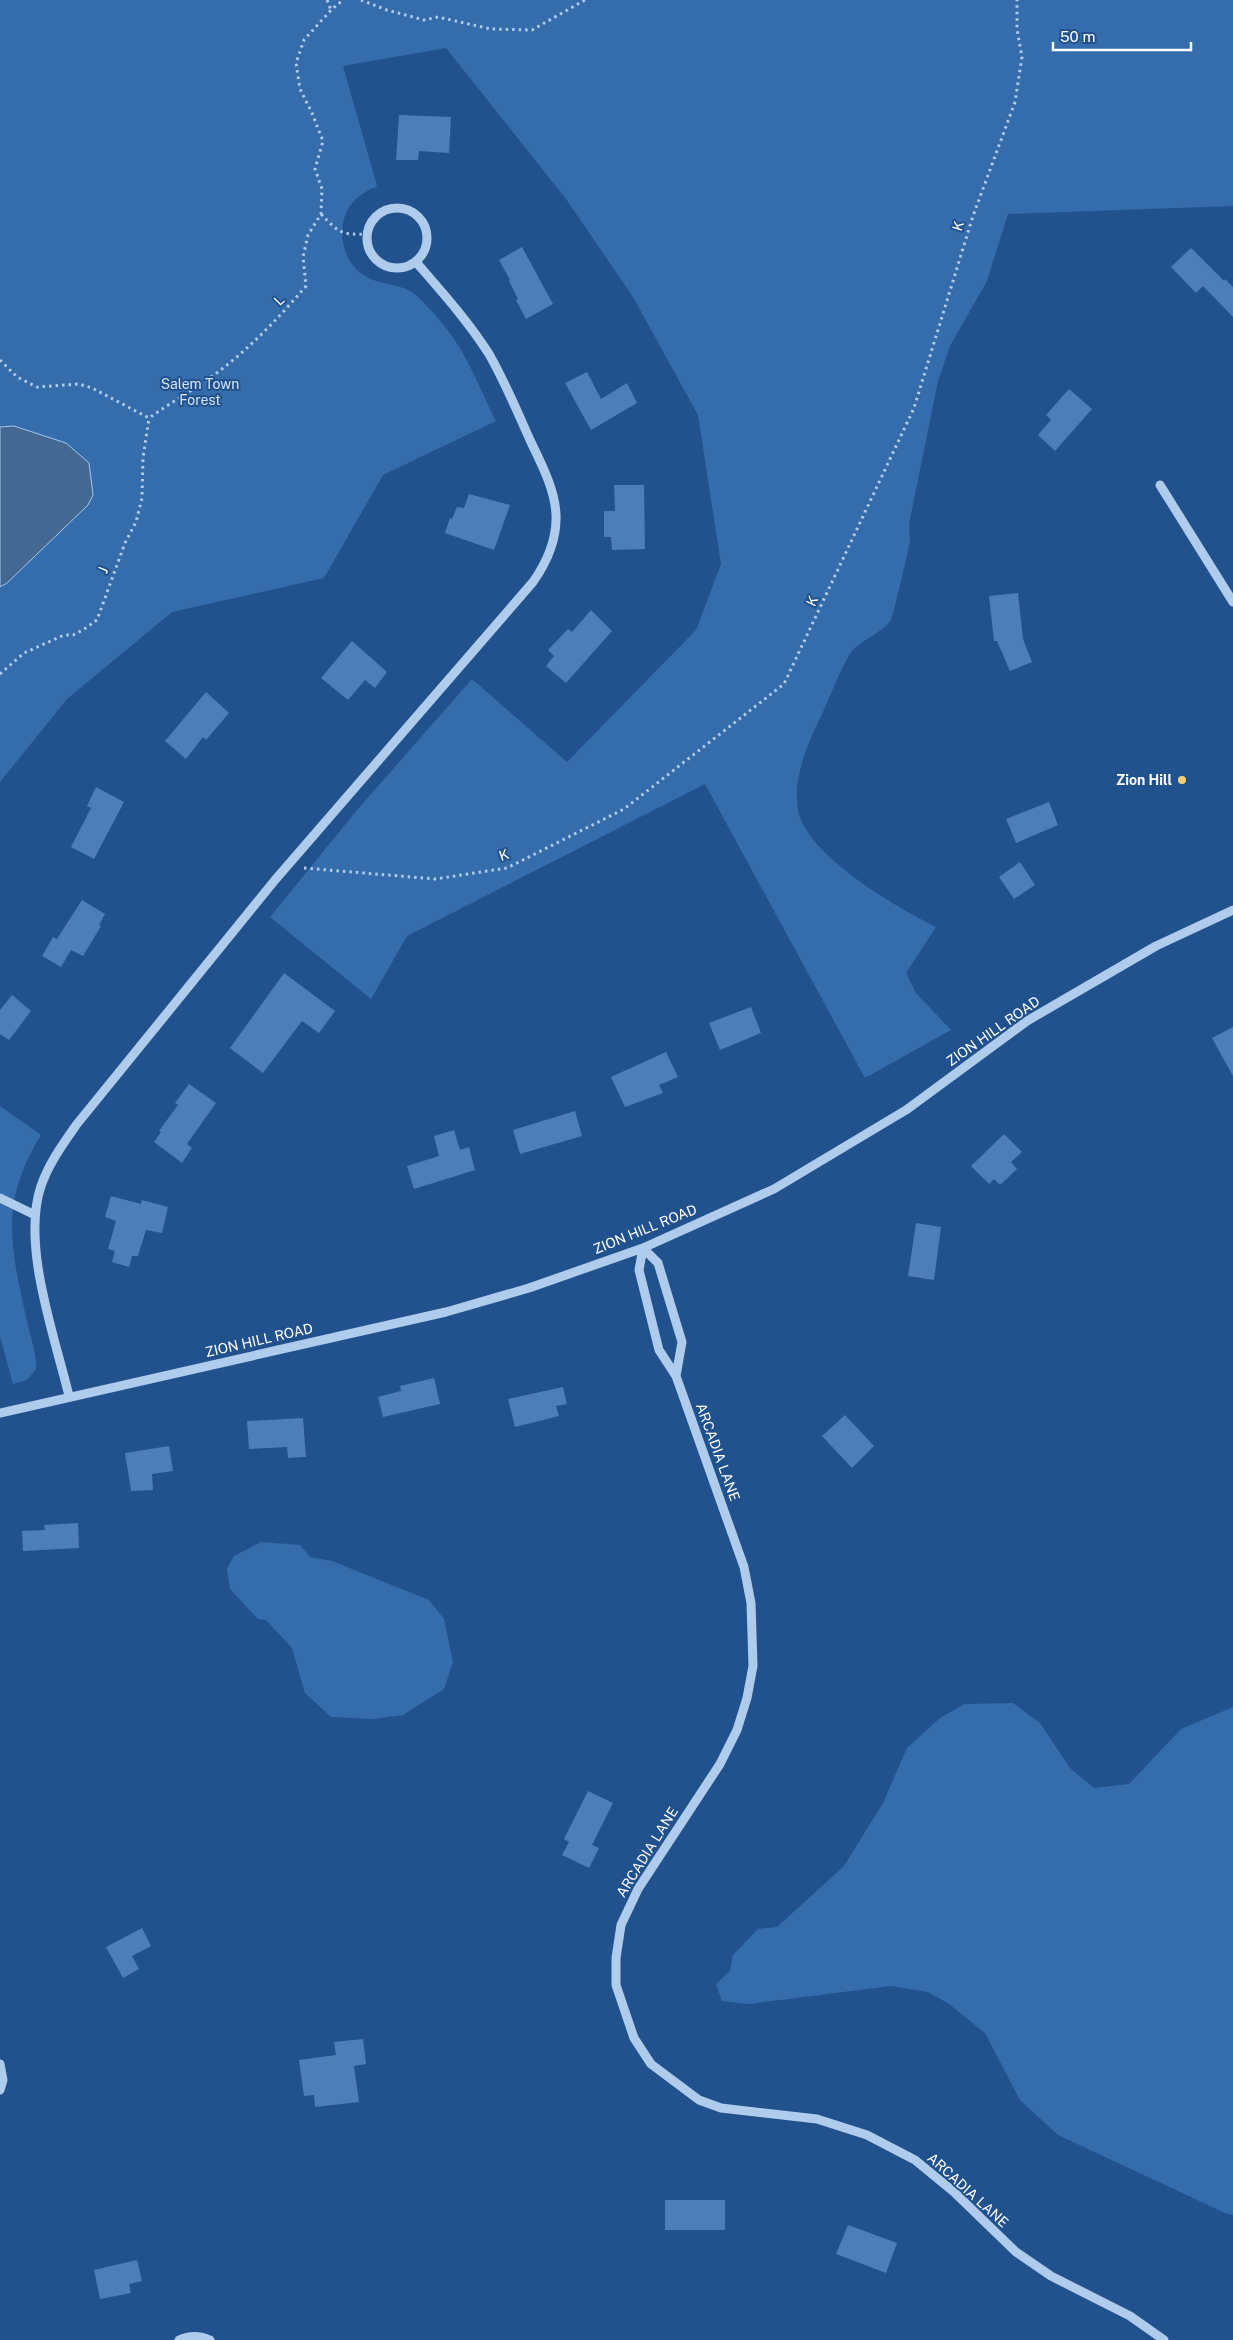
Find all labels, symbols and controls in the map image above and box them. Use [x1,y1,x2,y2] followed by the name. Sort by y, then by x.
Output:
[1053,20,1190,52] scale bar
[1060,28,1095,45] text: 50 m
[949,219,967,233] street label: K
[270,291,288,309] street label: L
[161,376,239,408] park label: Salem Town Forest
[95,564,111,576] street label: J
[803,593,821,609] street label: K
[1116,772,1172,788] place label: Zion Hill
[1176,774,1188,786] marker: Zion Hill
[497,846,512,864] street label: K
[943,993,1043,1069] street label: ZION HILL ROAD
[591,1201,699,1257] street label: ZION HILL ROAD
[204,1320,314,1360] street label: ZION HILL ROAD
[693,1401,743,1503] street label: ARCADIA LANE
[613,1804,681,1900] street label: ARCADIA LANE
[924,2150,1012,2230] street label: ARCADIA LANE

